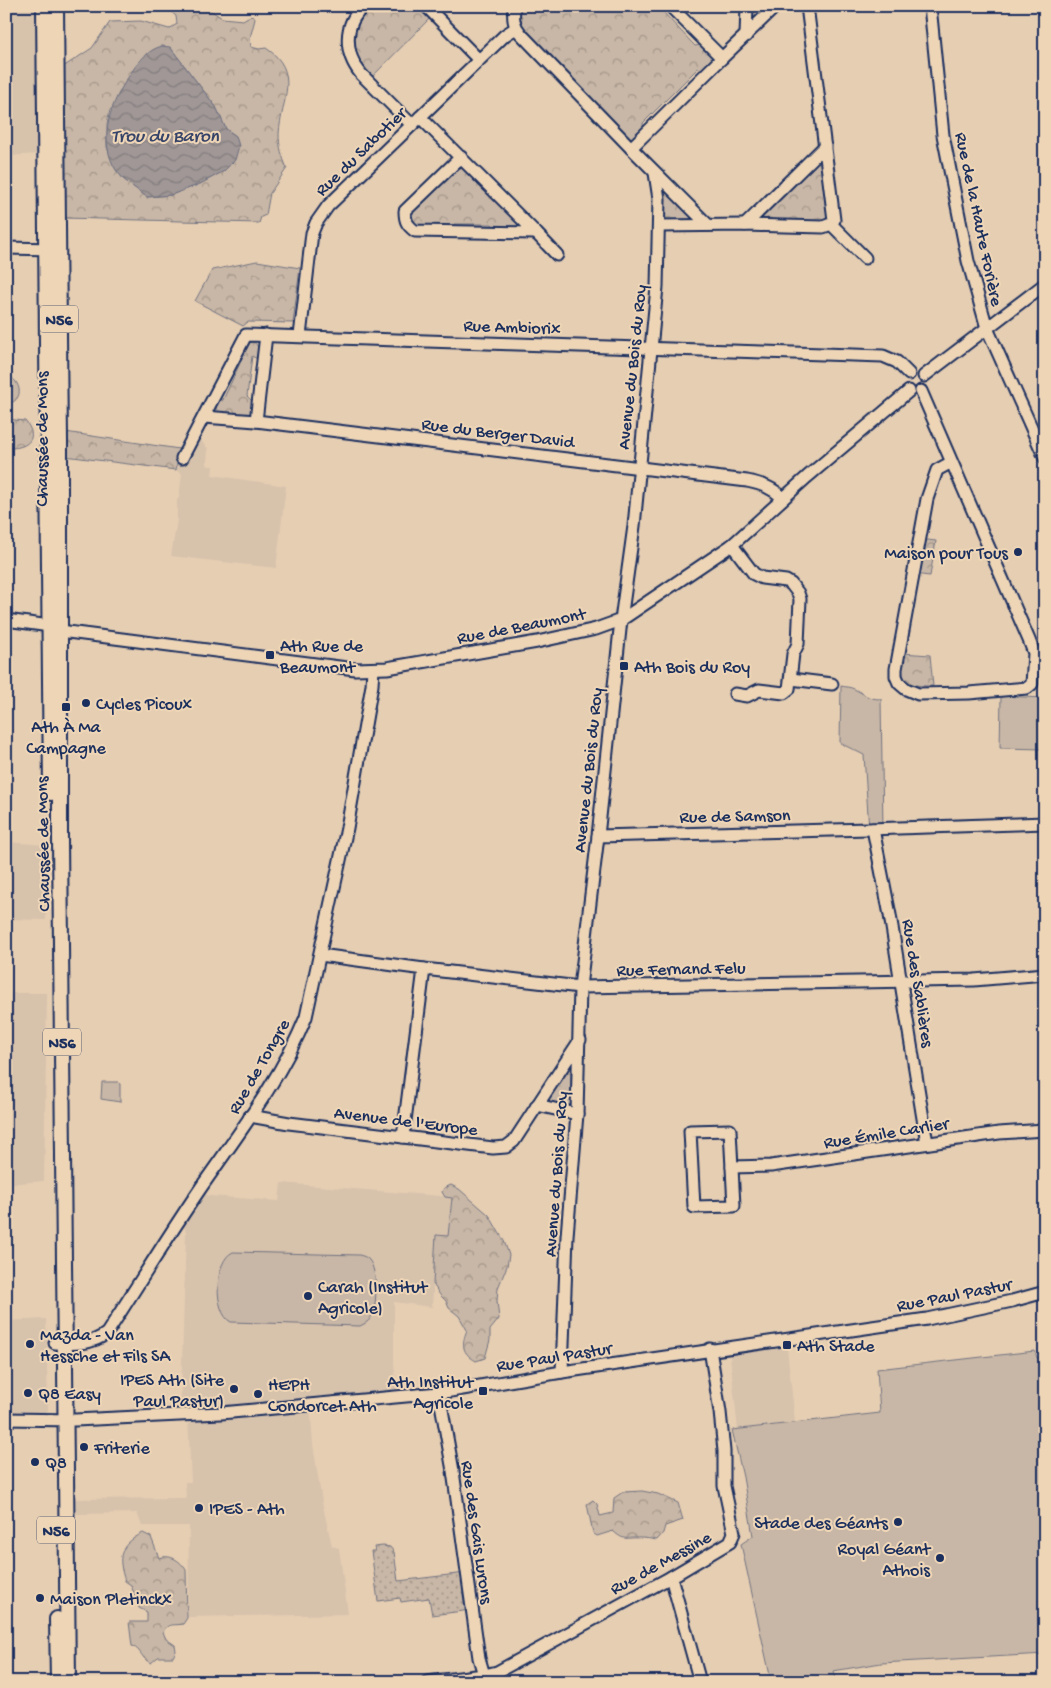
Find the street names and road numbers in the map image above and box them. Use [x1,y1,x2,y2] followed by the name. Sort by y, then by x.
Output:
[312,103,413,202] street label: Rue du Sabotier
[949,131,1006,309] street label: Rue de la Haute Forière
[614,284,653,451] street label: Avenue du Bois du Roy
[40,306,78,332] road number: N56
[463,316,561,341] street label: Rue Ambiorix
[33,370,54,507] street label: Chaussée de Mons
[420,415,577,454] street label: Rue du Berger David
[455,604,589,650] street label: Rue de Beaumont
[570,687,609,854] street label: Avenue du Bois du Roy
[33,775,56,912] street label: Chaussée de Mons
[679,806,791,829] street label: Rue de Samson
[896,918,937,1050] street label: Rue des Sablières
[616,959,746,982] street label: Rue Fernand Felu
[225,1015,296,1119] street label: Rue de Tongre
[43,1028,81,1056] road number: N56
[541,1091,574,1258] street label: Avenue du Bois du Roy
[333,1103,479,1142] street label: Avenue de l'Europe
[822,1114,952,1155] street label: Rue Émile Carlier
[895,1275,1015,1318] street label: Rue Paul Pastur
[495,1339,615,1378] street label: Rue Paul Pastur
[455,1459,496,1607] street label: Rue des Gais Lurons
[37,1516,75,1544] road number: N56
[607,1527,716,1601] street label: Rue de Messine

